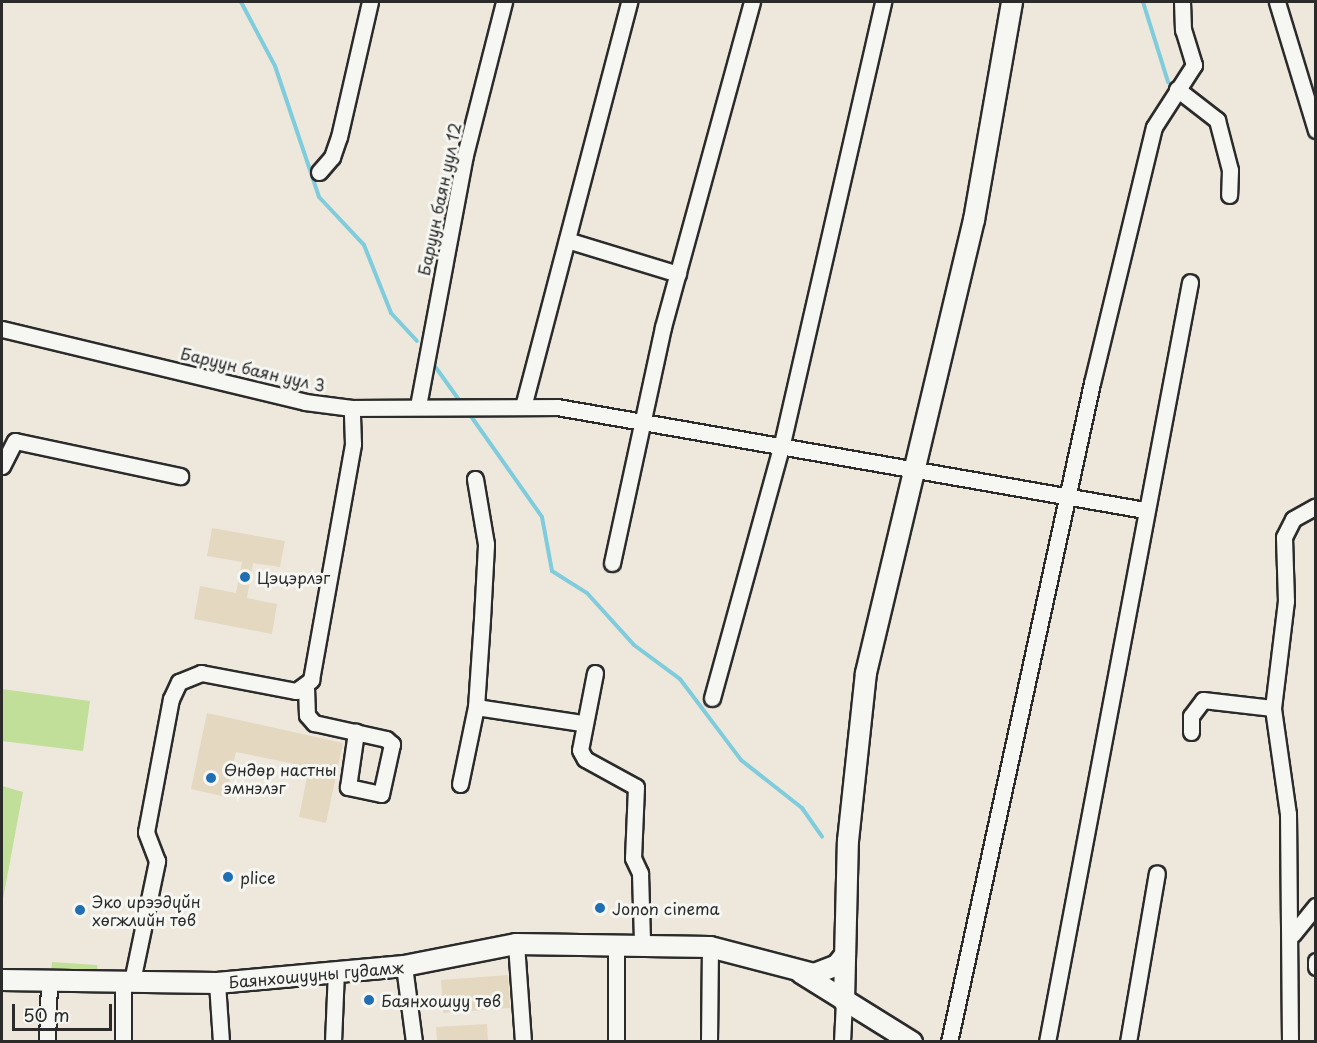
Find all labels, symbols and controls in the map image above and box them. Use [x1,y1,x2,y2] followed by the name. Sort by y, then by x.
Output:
[413,120,465,278] street label: Баруун баян уул 12
[178,343,328,395] street label: Баруун баян уул 3
[257,567,330,587] place label: Цэцэрлэг
[238,570,252,584] marker: Цэцэрлэг
[224,759,337,797] place label: Өндөр настны эмнэлэг
[202,769,220,787] marker: Өндөр настны эмнэлэг
[240,867,275,887] place label: plice
[221,870,235,884] marker: plice
[92,891,200,929] place label: Эко ирээдүйн хөгжлийн төв
[612,898,719,918] place label: Jonon cinema
[593,901,607,915] marker: Jonon cinema
[73,903,87,917] marker: Эко ирээдүйн хөгжлийн төв
[227,957,405,991] street label: Баянхошууны гудамж
[381,990,502,1010] place label: Баянхошуу төв
[15,992,116,1030] scale bar
[362,993,376,1007] marker: Баянхошуу төв
[23,1001,70,1028] text: 50 m

